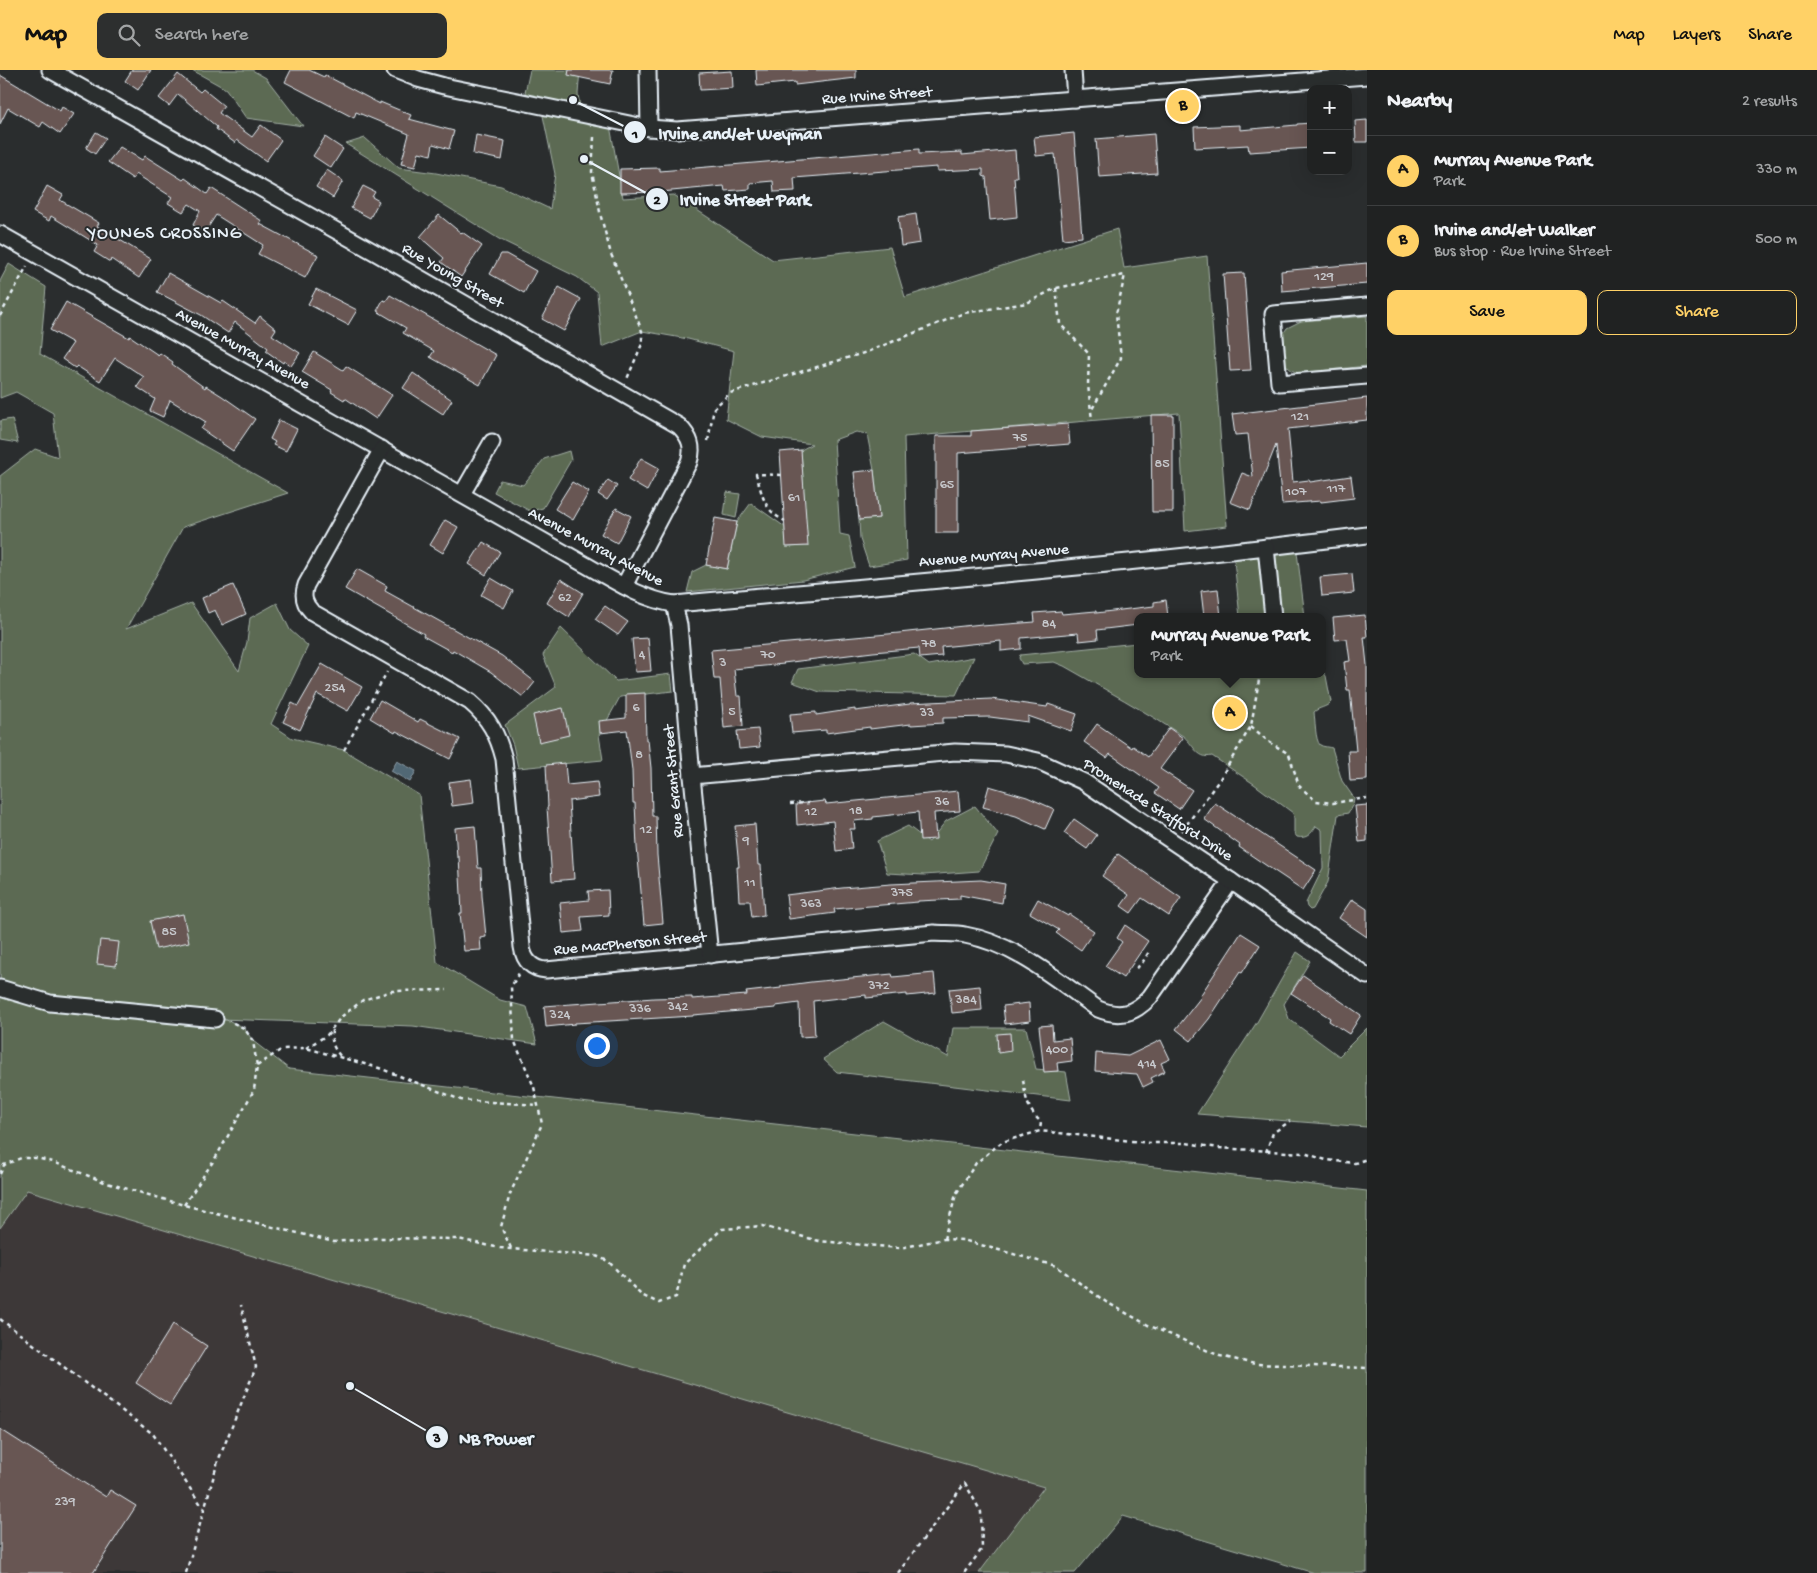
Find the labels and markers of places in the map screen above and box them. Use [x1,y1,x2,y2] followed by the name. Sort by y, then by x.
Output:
[1167,87,1199,125] pin: B
[623,116,831,149] callout: Irvine and/et Weyman
[644,182,821,215] callout: Irvine Street Park
[1214,694,1246,732] pin: A
[424,1421,543,1454] callout: NB Power

